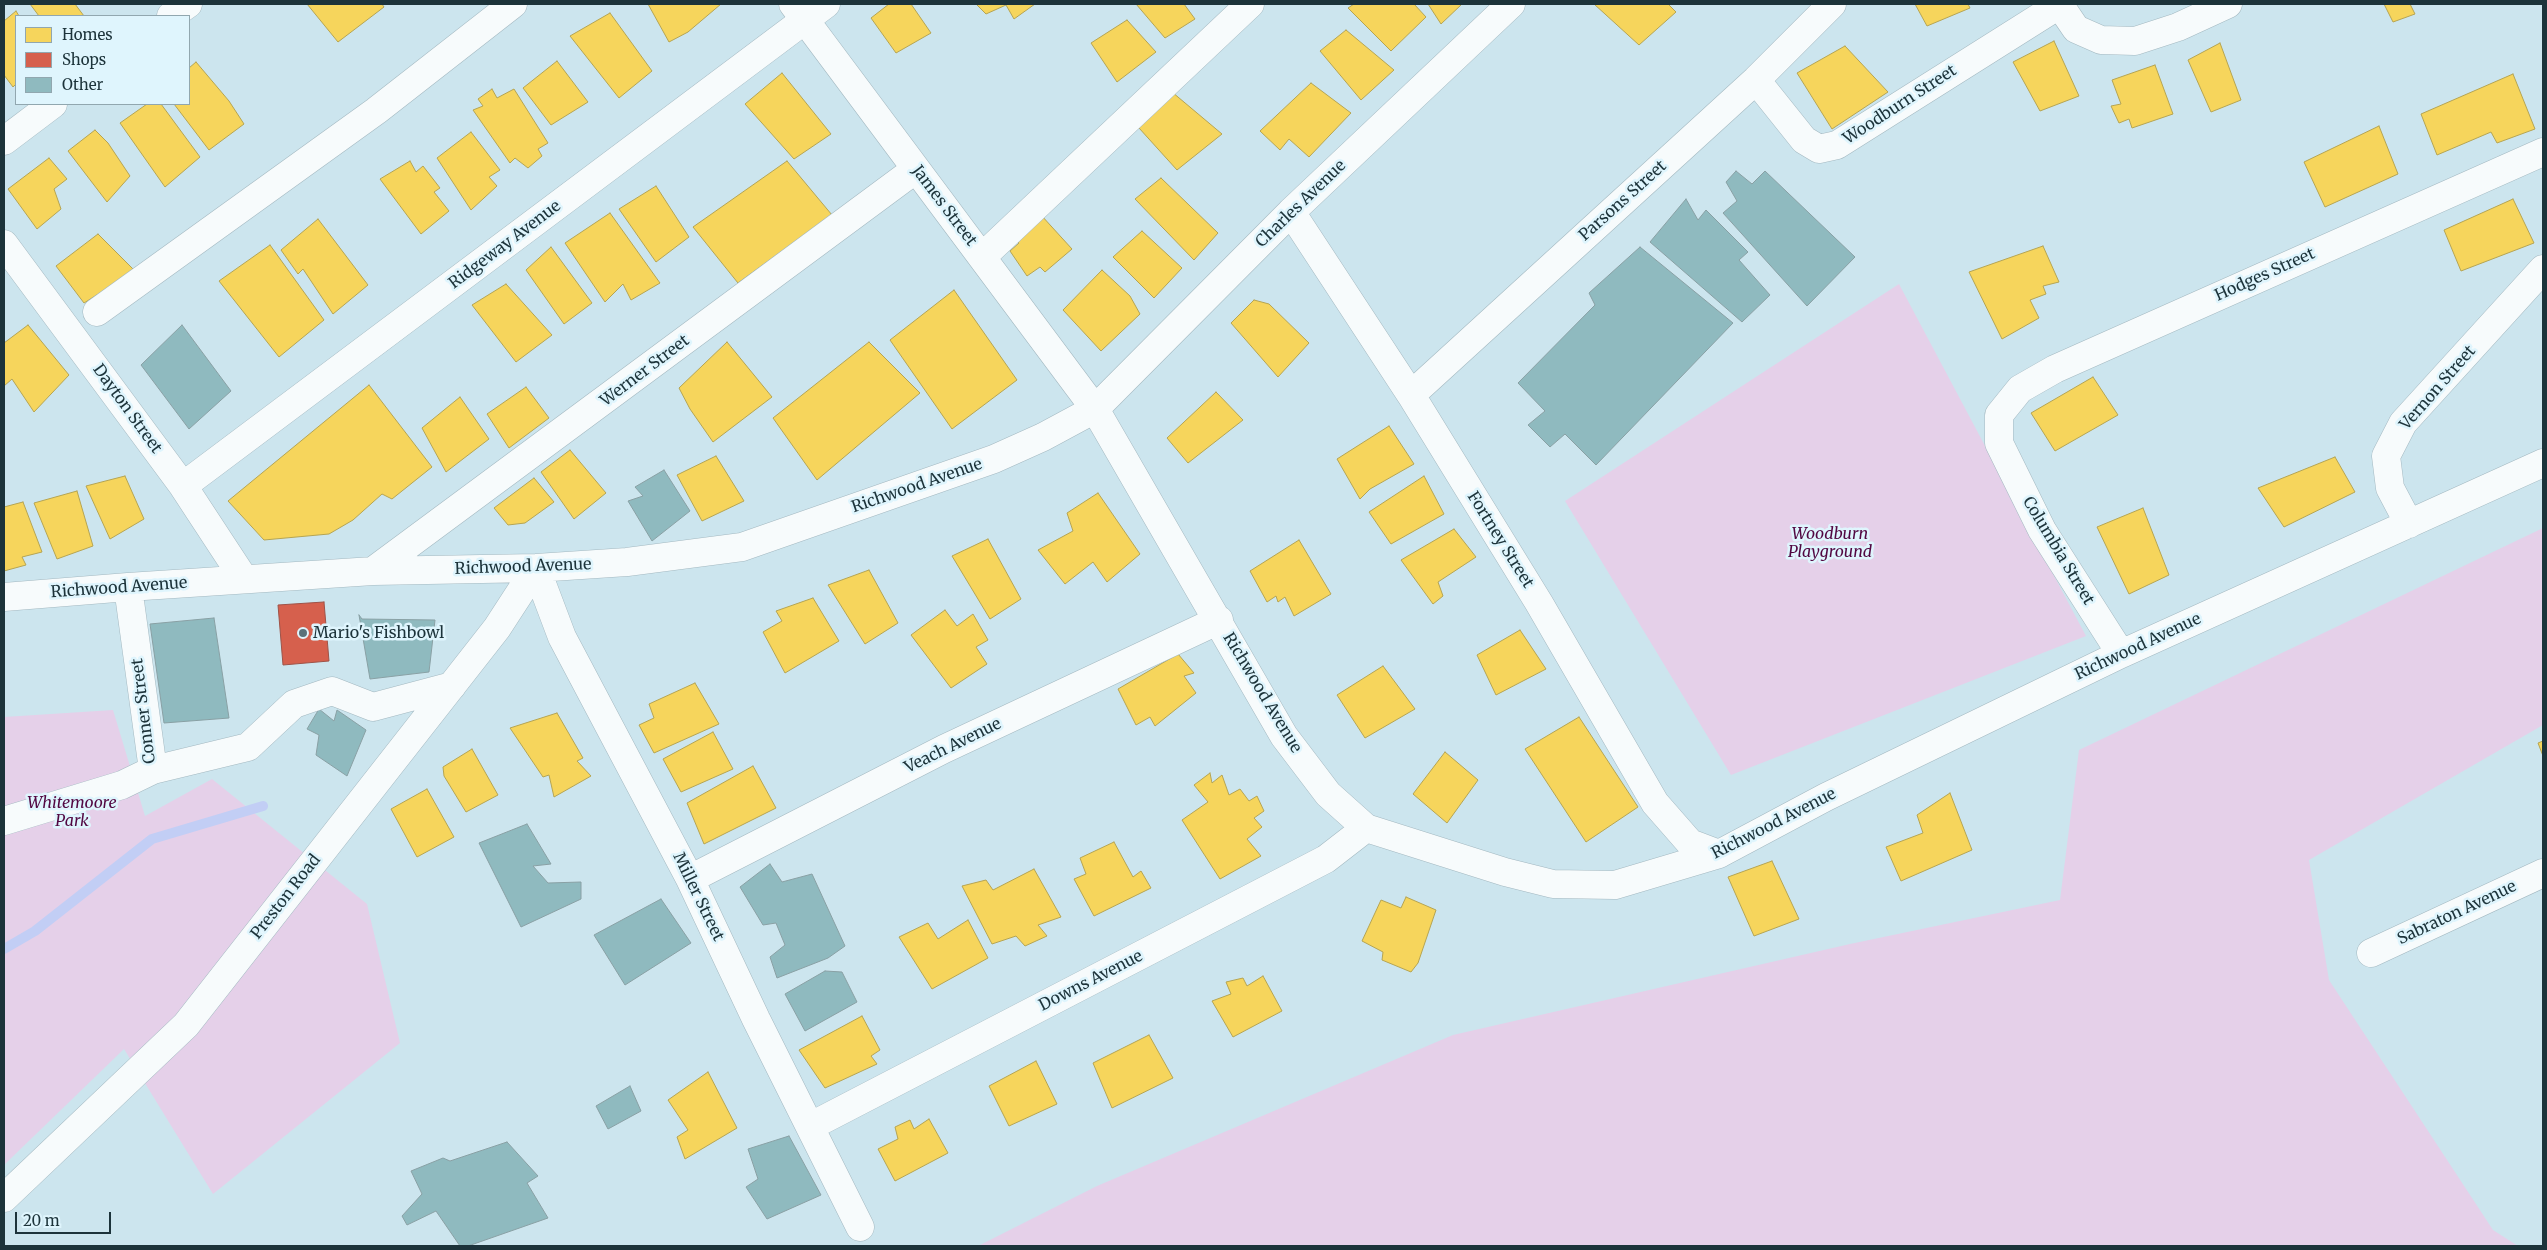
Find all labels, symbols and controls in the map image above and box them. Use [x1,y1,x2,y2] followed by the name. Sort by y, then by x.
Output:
[15,15,190,105] legend
[62,25,113,44] text: Homes
[62,50,106,69] text: Shops
[1840,61,1960,149] street label: Woodburn Street
[62,75,103,94] text: Other
[1252,156,1350,252] street label: Charles Avenue
[1575,157,1671,245] street label: Parsons Street
[908,162,980,250] street label: James Street
[445,197,565,293] street label: Ridgeway Avenue
[2212,244,2318,306] street label: Hodges Street
[597,331,693,411] street label: Werner Street
[2396,342,2480,434] street label: Vernon Street
[88,361,166,457] street label: Dayton Street
[849,455,985,517] street label: Richwood Avenue
[1463,488,1537,592] street label: Fortney Street
[2018,493,2098,609] street label: Columbia Street
[1788,524,1872,562] park label: Woodburn Playground
[454,555,592,579] street label: Richwood Avenue
[50,574,188,602] street label: Richwood Avenue
[2072,609,2204,685] street label: Richwood Avenue
[313,623,444,643] place label: Mario's Fishbowl
[297,627,309,639] marker: Mario's Fishbowl
[1219,629,1305,757] street label: Richwood Avenue
[128,657,160,765] street label: Conner Street
[902,714,1004,778] street label: Veach Avenue
[1709,784,1839,864] street label: Richwood Avenue
[27,793,117,831] park label: Whitemoore Park
[668,850,728,944] street label: Miller Street
[247,851,325,943] street label: Preston Road
[2394,877,2520,949] street label: Sabraton Avenue
[1036,947,1146,1015] street label: Downs Avenue
[18,1202,114,1234] scale bar
[23,1211,60,1230] text: 20 m

